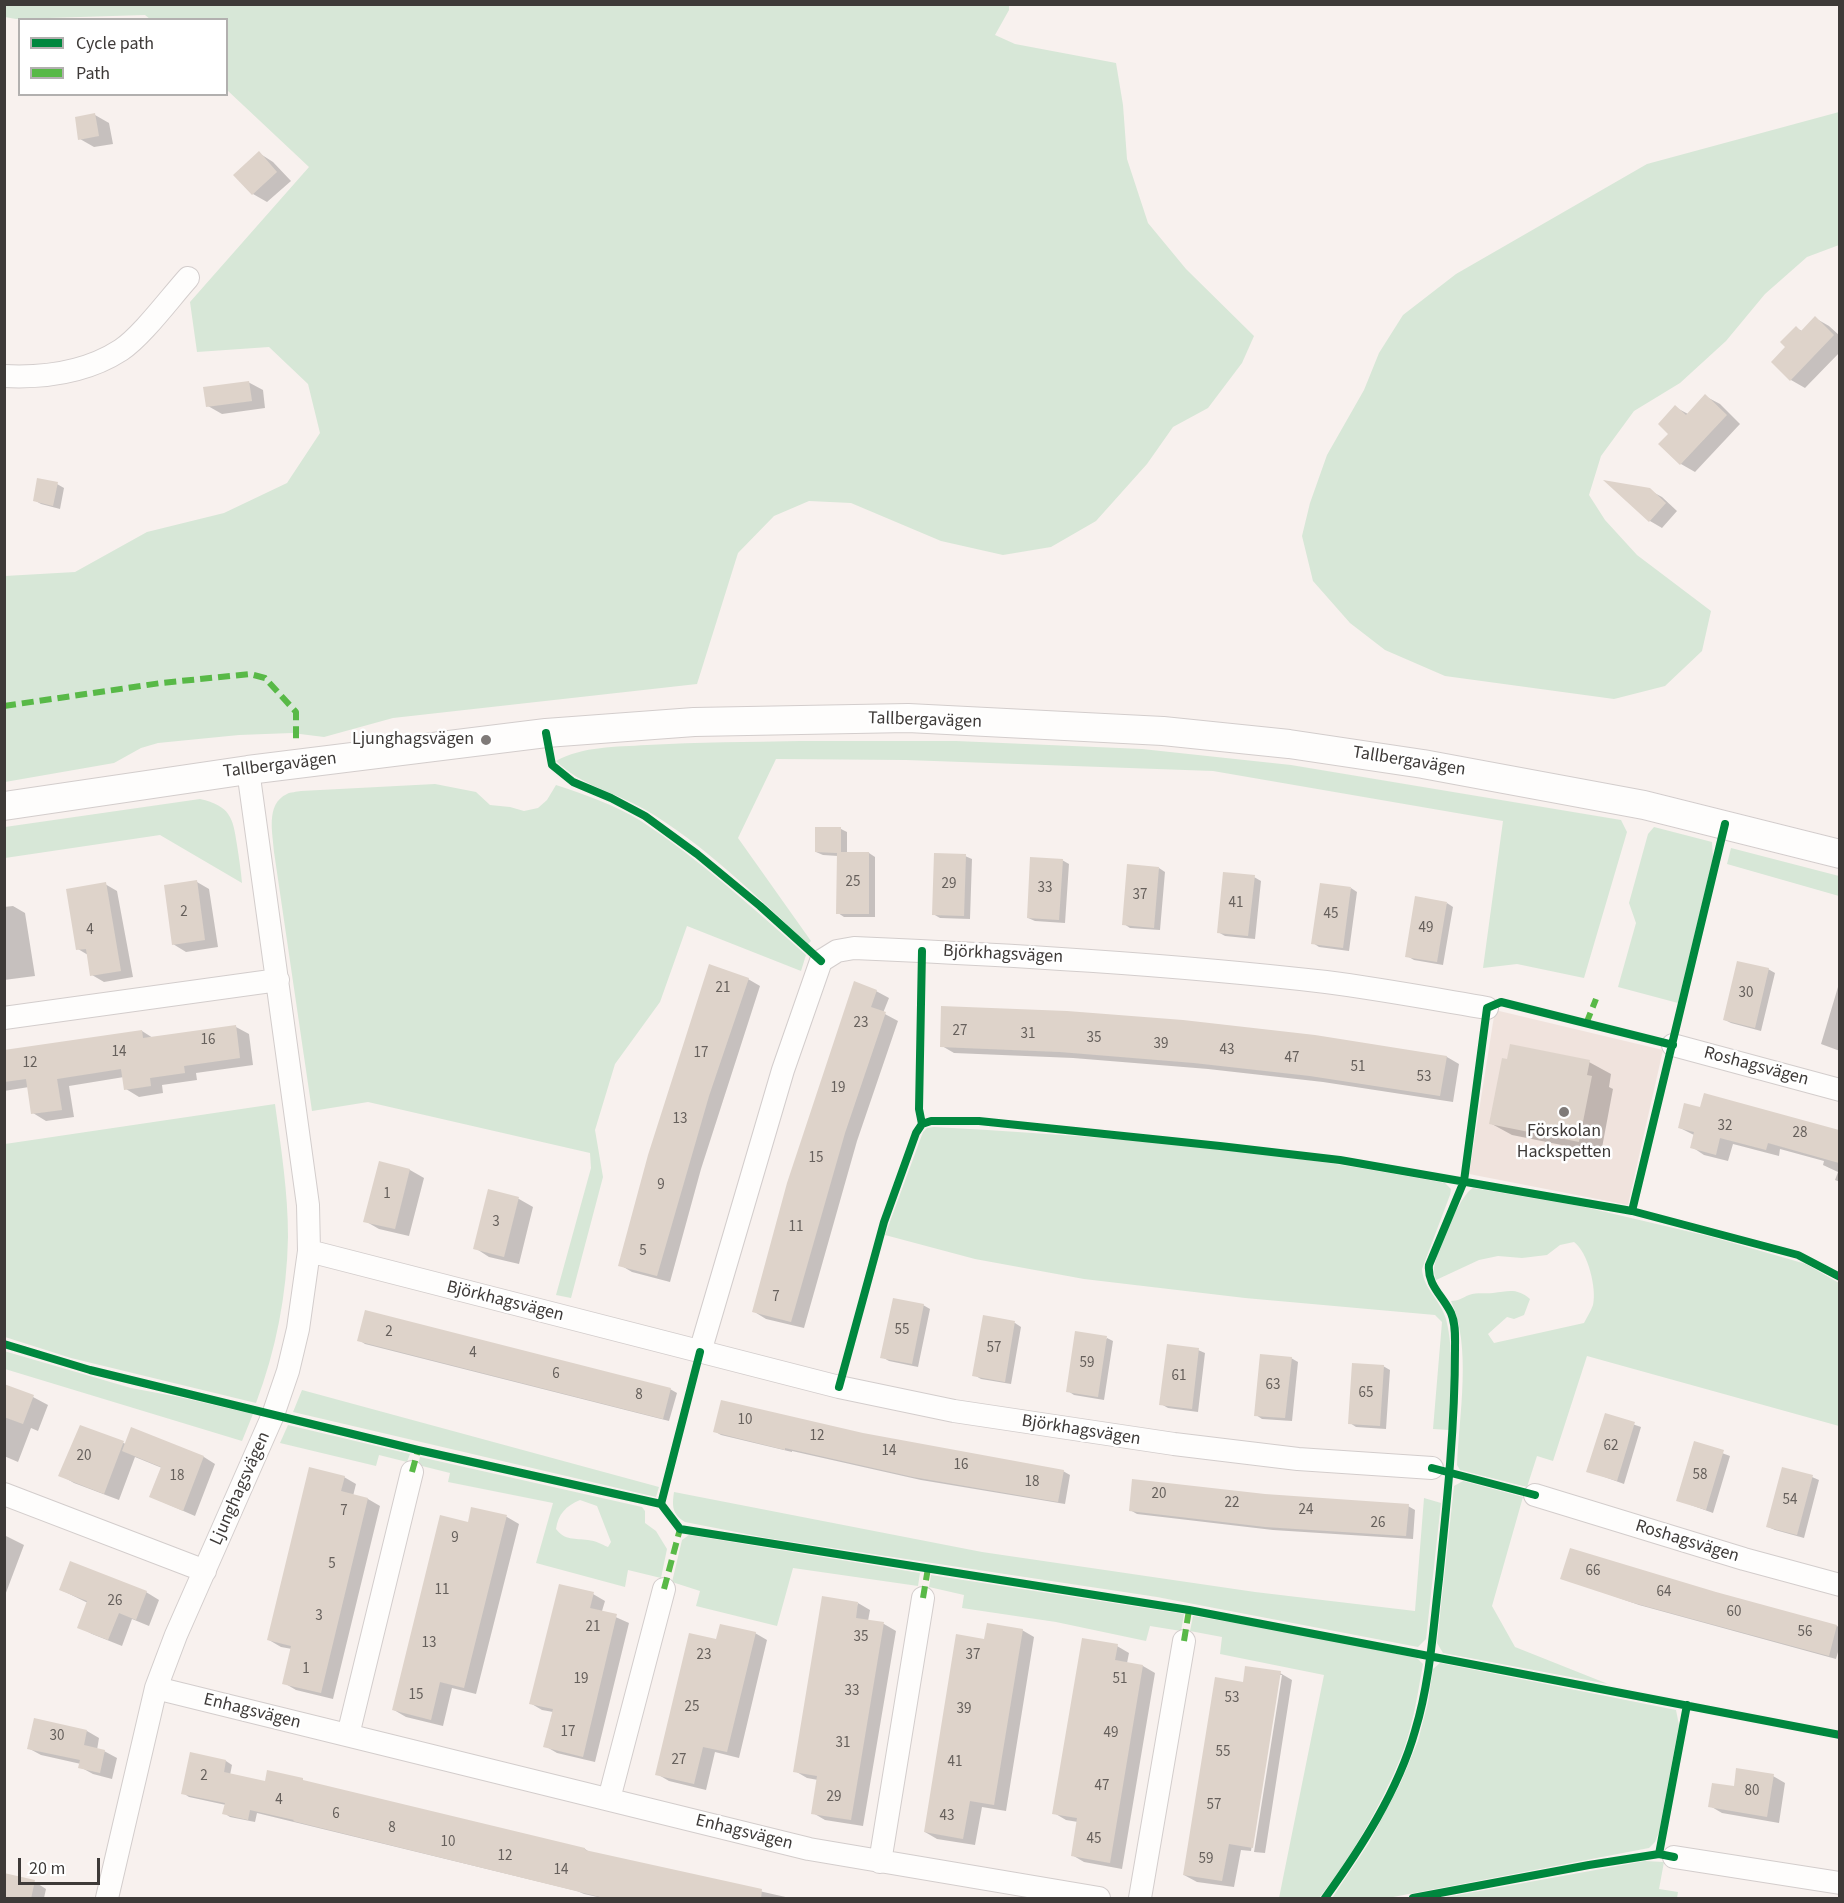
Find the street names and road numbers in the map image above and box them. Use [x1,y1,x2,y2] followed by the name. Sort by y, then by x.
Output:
[868,708,982,734] street label: Tallbergavägen
[1351,742,1467,782] street label: Tallbergavägen
[222,748,338,784] street label: Tallbergavägen
[942,941,1064,969] street label: Björkhagsvägen
[1701,1043,1811,1091] street label: Roshagsvägen
[444,1277,566,1327] street label: Björkhagsvägen
[1020,1411,1142,1451] street label: Björkhagsvägen
[206,1429,276,1549] street label: Ljunghagsvägen
[1632,1516,1742,1568] street label: Roshagsvägen
[201,1689,303,1735] street label: Enhagsvägen
[693,1810,795,1856] street label: Enhagsvägen

